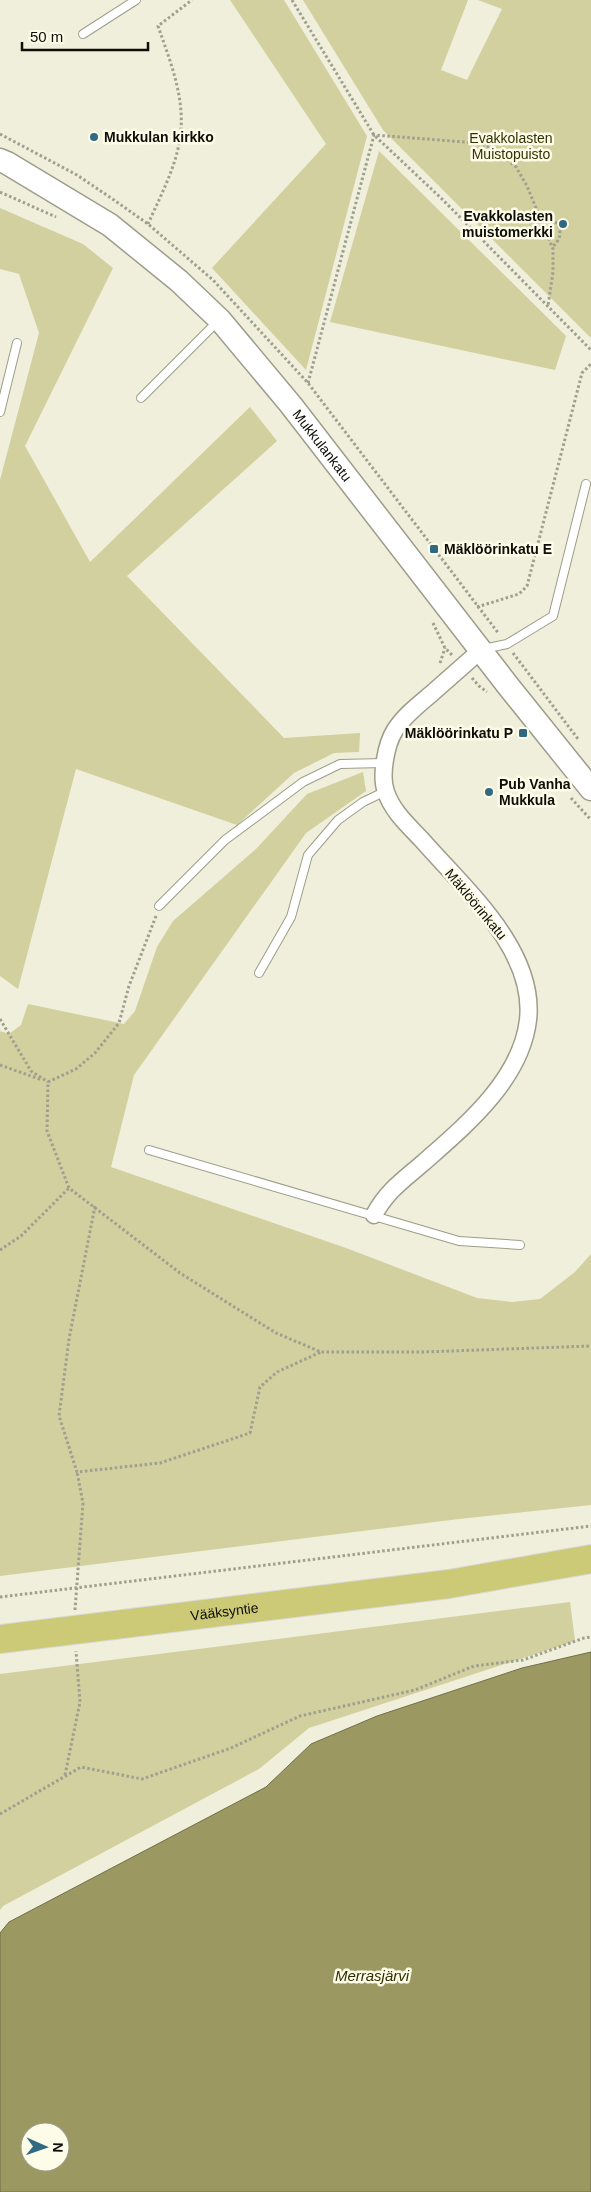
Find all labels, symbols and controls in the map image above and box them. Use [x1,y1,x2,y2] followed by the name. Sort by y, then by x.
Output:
[22,20,149,52] scale bar
[30,28,63,45] text: 50 m
[104,129,214,145] place label: Mukkulan kirkko
[469,130,553,162] park label: Evakkolasten Muistopuisto
[88,131,100,143] marker: Mukkulan kirkko
[462,208,553,240] place label: Evakkolasten muistomerkki
[557,218,569,230] marker: Evakkolasten muistomerkki
[289,406,355,484] street label: Mukkulankatu
[444,541,552,557] place label: Mäklöörinkatu E
[428,543,440,555] marker: Mäklöörinkatu E
[405,725,513,741] place label: Mäklöörinkatu P
[517,727,529,739] marker: Mäklöörinkatu P
[499,776,571,808] place label: Pub Vanha Mukkula
[483,786,495,798] marker: Pub Vanha Mukkula
[442,865,510,943] street label: Mäklöörinkatu
[189,1599,260,1624] street label: Vääksyntie
[335,1967,410,1984] water label: Merrasjärvi
[20,2122,70,2172] north arrow
[50,2142,66,2153] text: N

